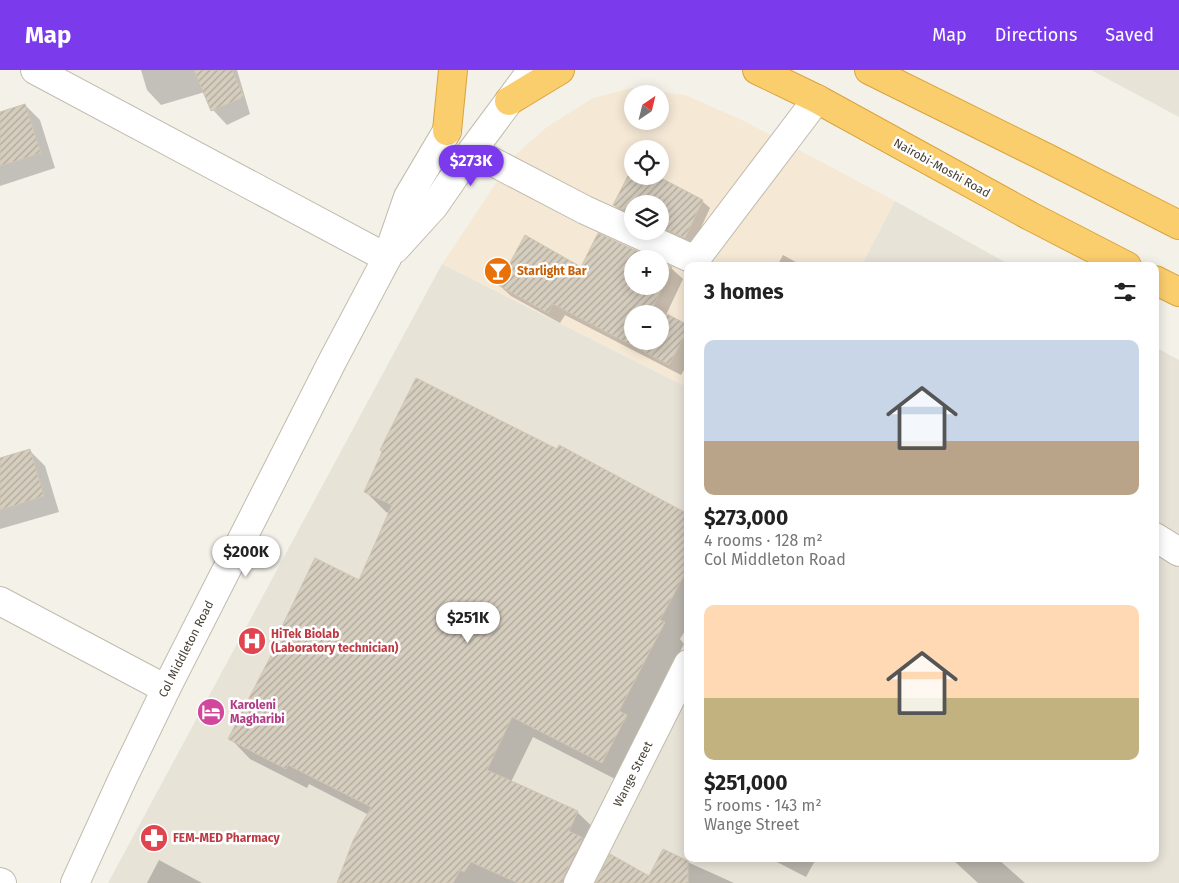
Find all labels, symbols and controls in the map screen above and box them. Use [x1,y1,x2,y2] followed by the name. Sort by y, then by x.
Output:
[25,21,71,49] text: Map
[932,24,967,46] text: Map
[995,24,1077,46] text: Directions
[1105,24,1154,46] text: Saved
[624,85,669,130] north arrow
[624,85,669,350] map controls
[891,136,993,200] street label: Nairobi-Moshi Road
[624,140,669,185] button: locate
[436,144,506,187] pin: $273K
[450,151,492,170] text: $273K
[624,195,669,240] button: layers
[624,250,669,295] button: +
[483,256,513,286] bar icon: Starlight Bar
[517,264,587,278] place label: Starlight Bar
[1111,278,1139,306] icon: filters
[704,279,784,305] text: 3 homes
[624,305,669,350] button: −
[877,373,967,463] icon: home
[704,505,788,531] text: $273,000
[704,531,823,550] text: 4 rooms · 128 m²
[211,536,281,578] pin: $200K
[223,542,269,561] text: $200K
[704,550,846,569] text: Col Middleton Road
[156,598,216,700] street label: Col Middleton Road
[433,602,503,644] pin: $251K
[447,608,489,627] text: $251K
[237,626,267,656] hospital icon: HiTek Biolab (Laboratory technician)
[271,627,399,655] place label: HiTek Biolab (Laboratory technician)
[877,638,967,728] icon: home
[196,697,226,727] hotel icon: Karoleni Magharibi
[230,698,285,726] place label: Karoleni Magharibi
[611,738,656,809] street label: Wange Street
[704,770,788,796] text: $251,000
[704,796,822,815] text: 5 rooms · 143 m²
[704,815,799,834] text: Wange Street
[139,823,169,853] pharmacy icon: FEM-MED Pharmacy
[173,831,281,845] place label: FEM-MED Pharmacy

